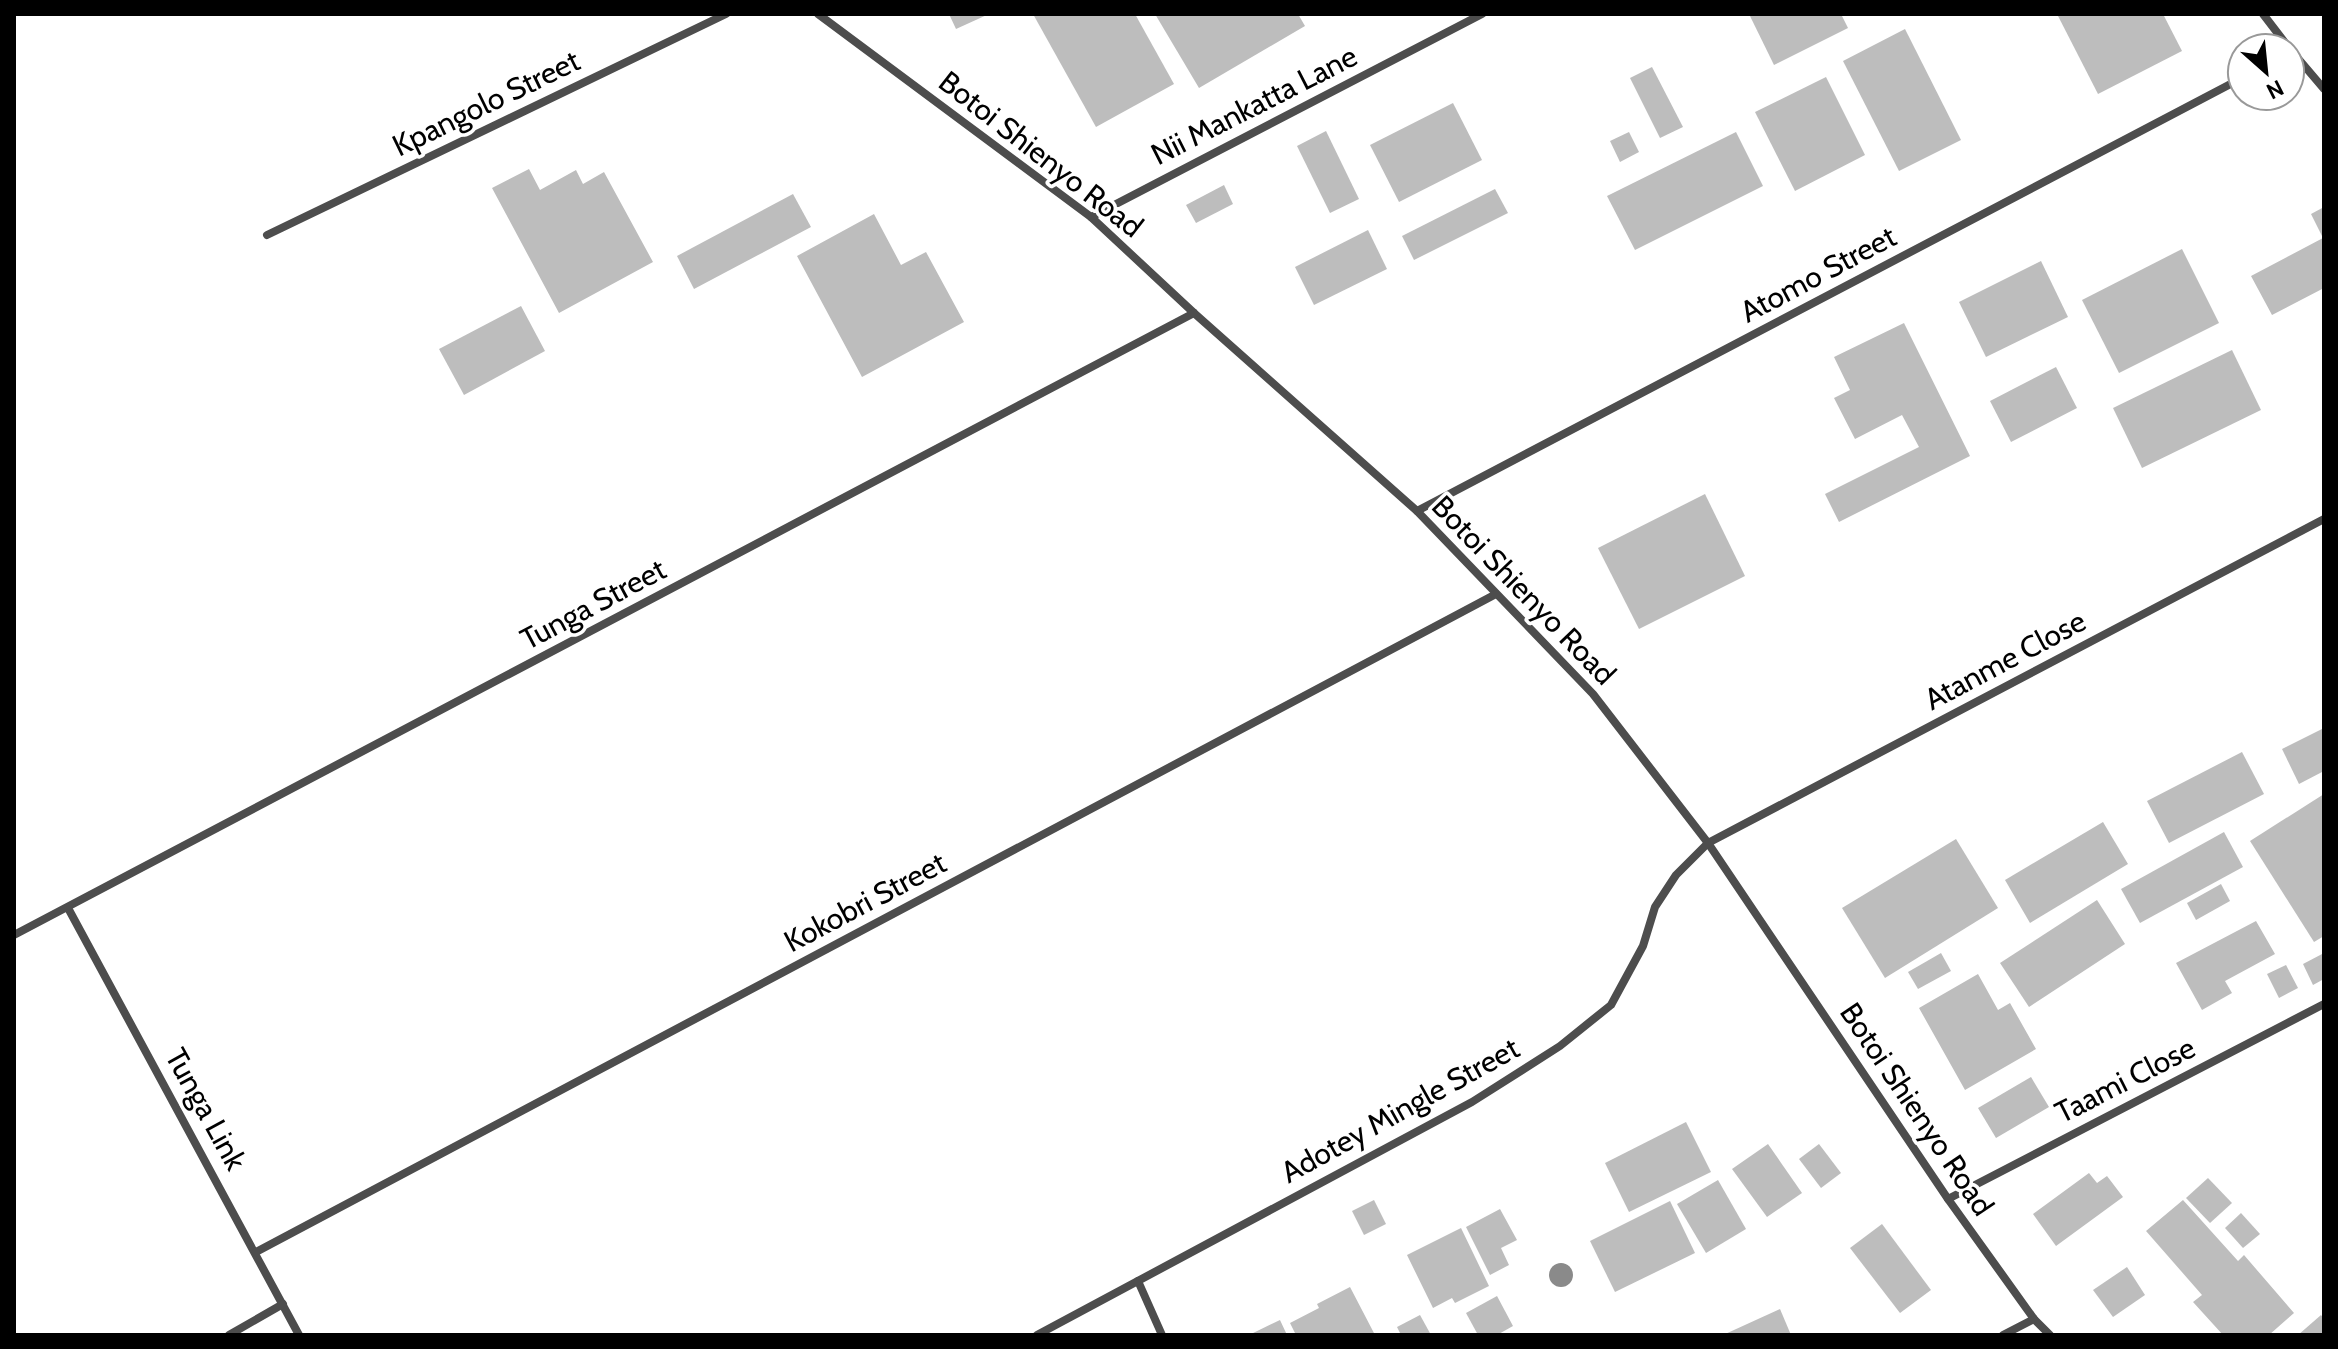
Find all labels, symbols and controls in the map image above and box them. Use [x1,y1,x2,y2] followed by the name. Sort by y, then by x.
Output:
[2226,32,2306,112] north arrow
[1145,37,1363,173] street label: Nii Mankatta Lane
[386,42,586,164] street label: Kpangolo Street
[932,63,1150,245] street label: Botoi Shienyo Road
[2262,74,2288,105] text: N
[1734,218,1902,330] street label: Atomo Street
[1424,488,1624,692] street label: Botoi Shienyo Road
[514,550,672,658] street label: Tunga Street
[1918,602,2092,718] street label: Atanme Close
[778,844,952,960] street label: Kokobri Street
[1832,996,2002,1222] street label: Botoi Shienyo Road
[1275,1029,1525,1191] street label: Adotey Mingle Street
[2049,1029,2201,1131] street label: Taami Close
[157,1042,255,1177] street label: Tunga Link

